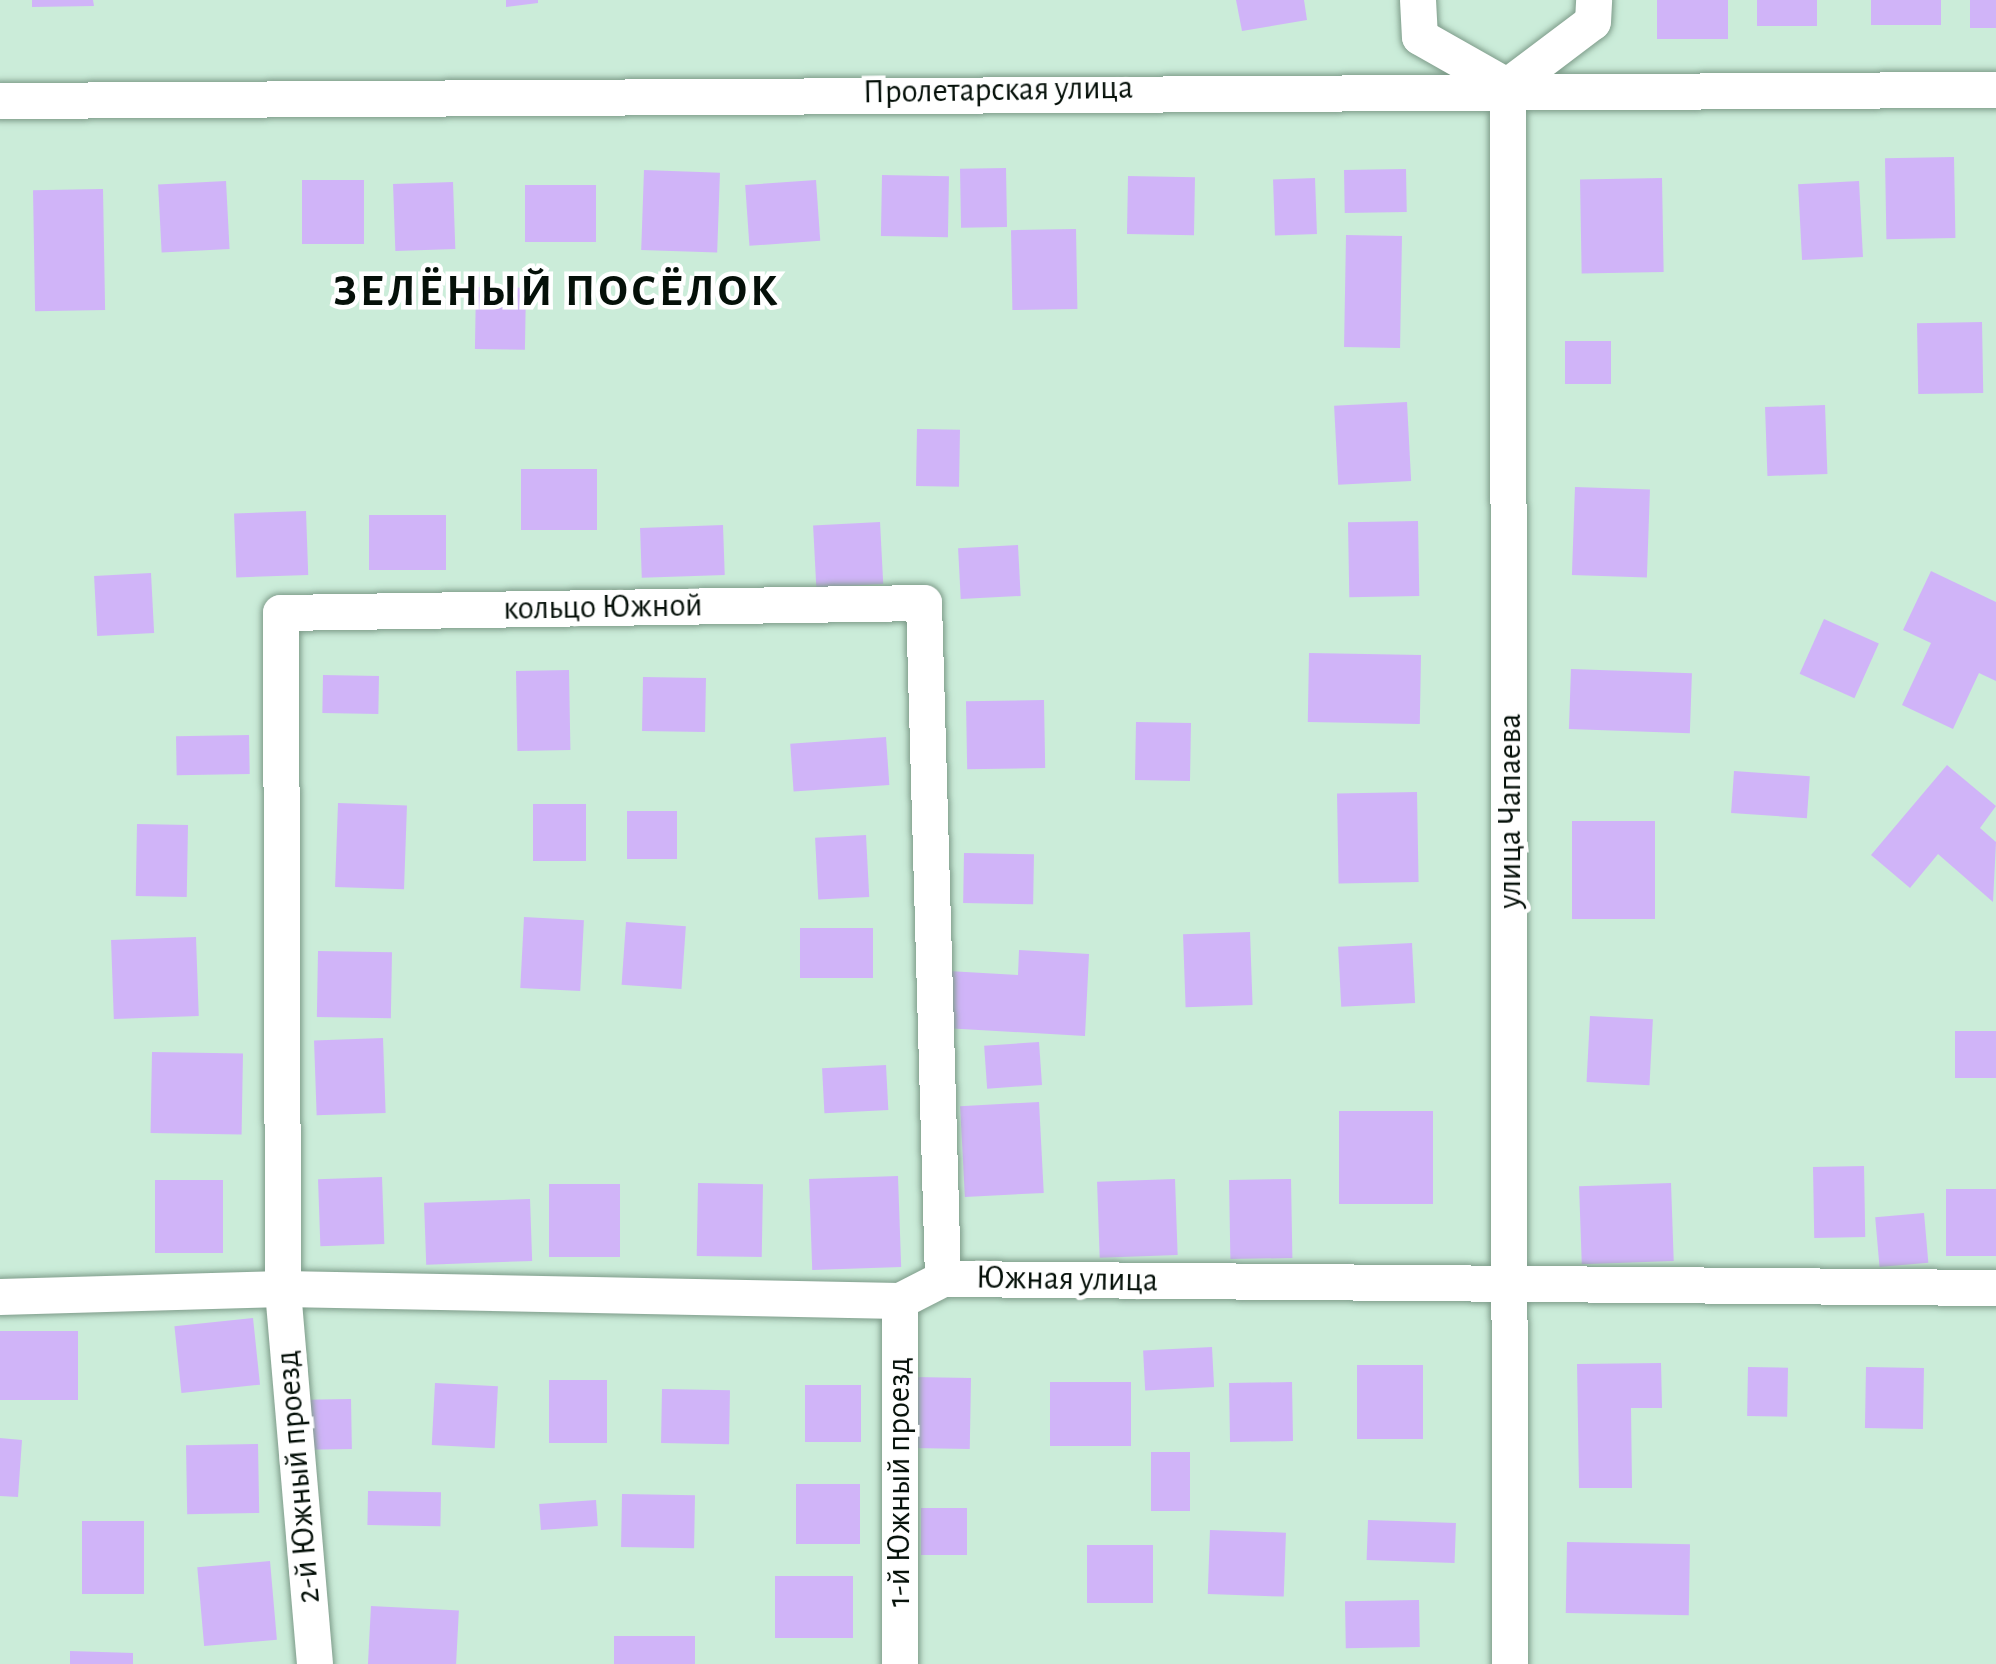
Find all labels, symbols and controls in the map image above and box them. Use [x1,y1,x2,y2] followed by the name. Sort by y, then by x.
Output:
[863,69,1133,113] street label: Пролетарская улица
[333,265,781,319] district label: ЗЕЛЁНЫЙ ПОСЁЛОК
[503,586,703,630] street label: кольцо Южной
[1491,713,1531,909] street label: улица Чапаева
[976,1259,1158,1301] street label: Южная улица
[268,1349,330,1605] street label: 2-й Южный проезд
[880,1357,920,1607] street label: 1-й Южный проезд

